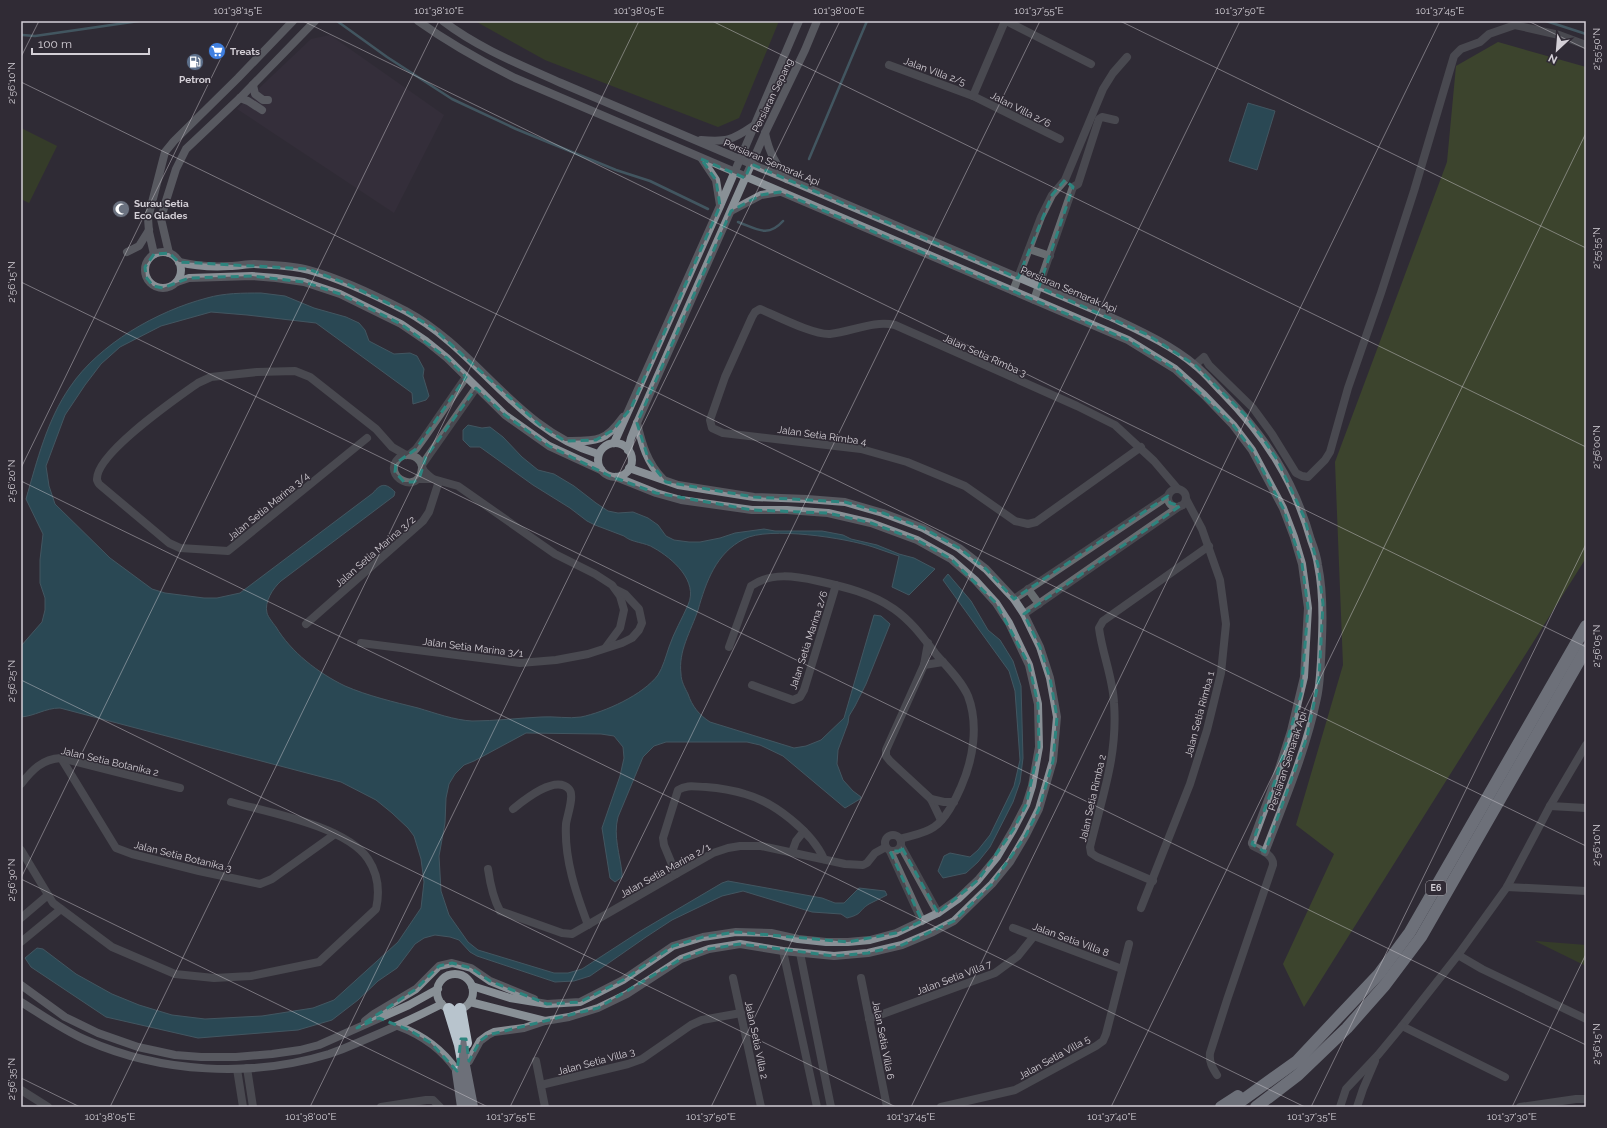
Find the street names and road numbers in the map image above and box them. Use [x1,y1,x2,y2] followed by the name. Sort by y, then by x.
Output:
[902,55,968,88] street label: Jalan Villa 2/5
[750,56,795,134] street label: Persiaran Sepang
[989,90,1053,129] street label: Jalan Villa 2/6
[722,137,822,188] street label: Persiaran Semarak Api
[1019,264,1119,315] street label: Persiaran Semarak Api
[942,332,1028,379] street label: Jalan Setia Rimba 3
[777,424,868,447] street label: Jalan Setia Rimba 4
[225,470,312,543] street label: Jalan Setia Marina 3/4
[333,514,418,589] street label: Jalan Setia Marina 3/2
[787,590,830,691] street label: Jalan Setia Marina 2/6
[422,636,525,659] street label: Jalan Setia Marina 3/1
[1183,669,1216,758] street label: Jalan Setia Rimba 1
[1266,710,1309,812] street label: Persiaran Semarak Api
[60,745,160,778] street label: Jalan Setia Botanika 2
[1077,753,1108,843] street label: Jalan Setia Rimba 2
[133,839,233,874] street label: Jalan Setia Botanika 3
[618,841,713,900] street label: Jalan Setia Marina 2/1
[1426,881,1446,895] road number: E6
[1031,921,1110,958] street label: Jalan Setia Villa 8
[915,958,994,997] street label: Jalan Setia Villa 7
[743,1000,770,1080] street label: Jalan Setia Villa 2
[870,1000,897,1081] street label: Jalan Setia Villa 6
[1017,1033,1092,1082] street label: Jalan Setia Villa 5
[556,1046,636,1077] street label: Jalan Setia Villa 3

